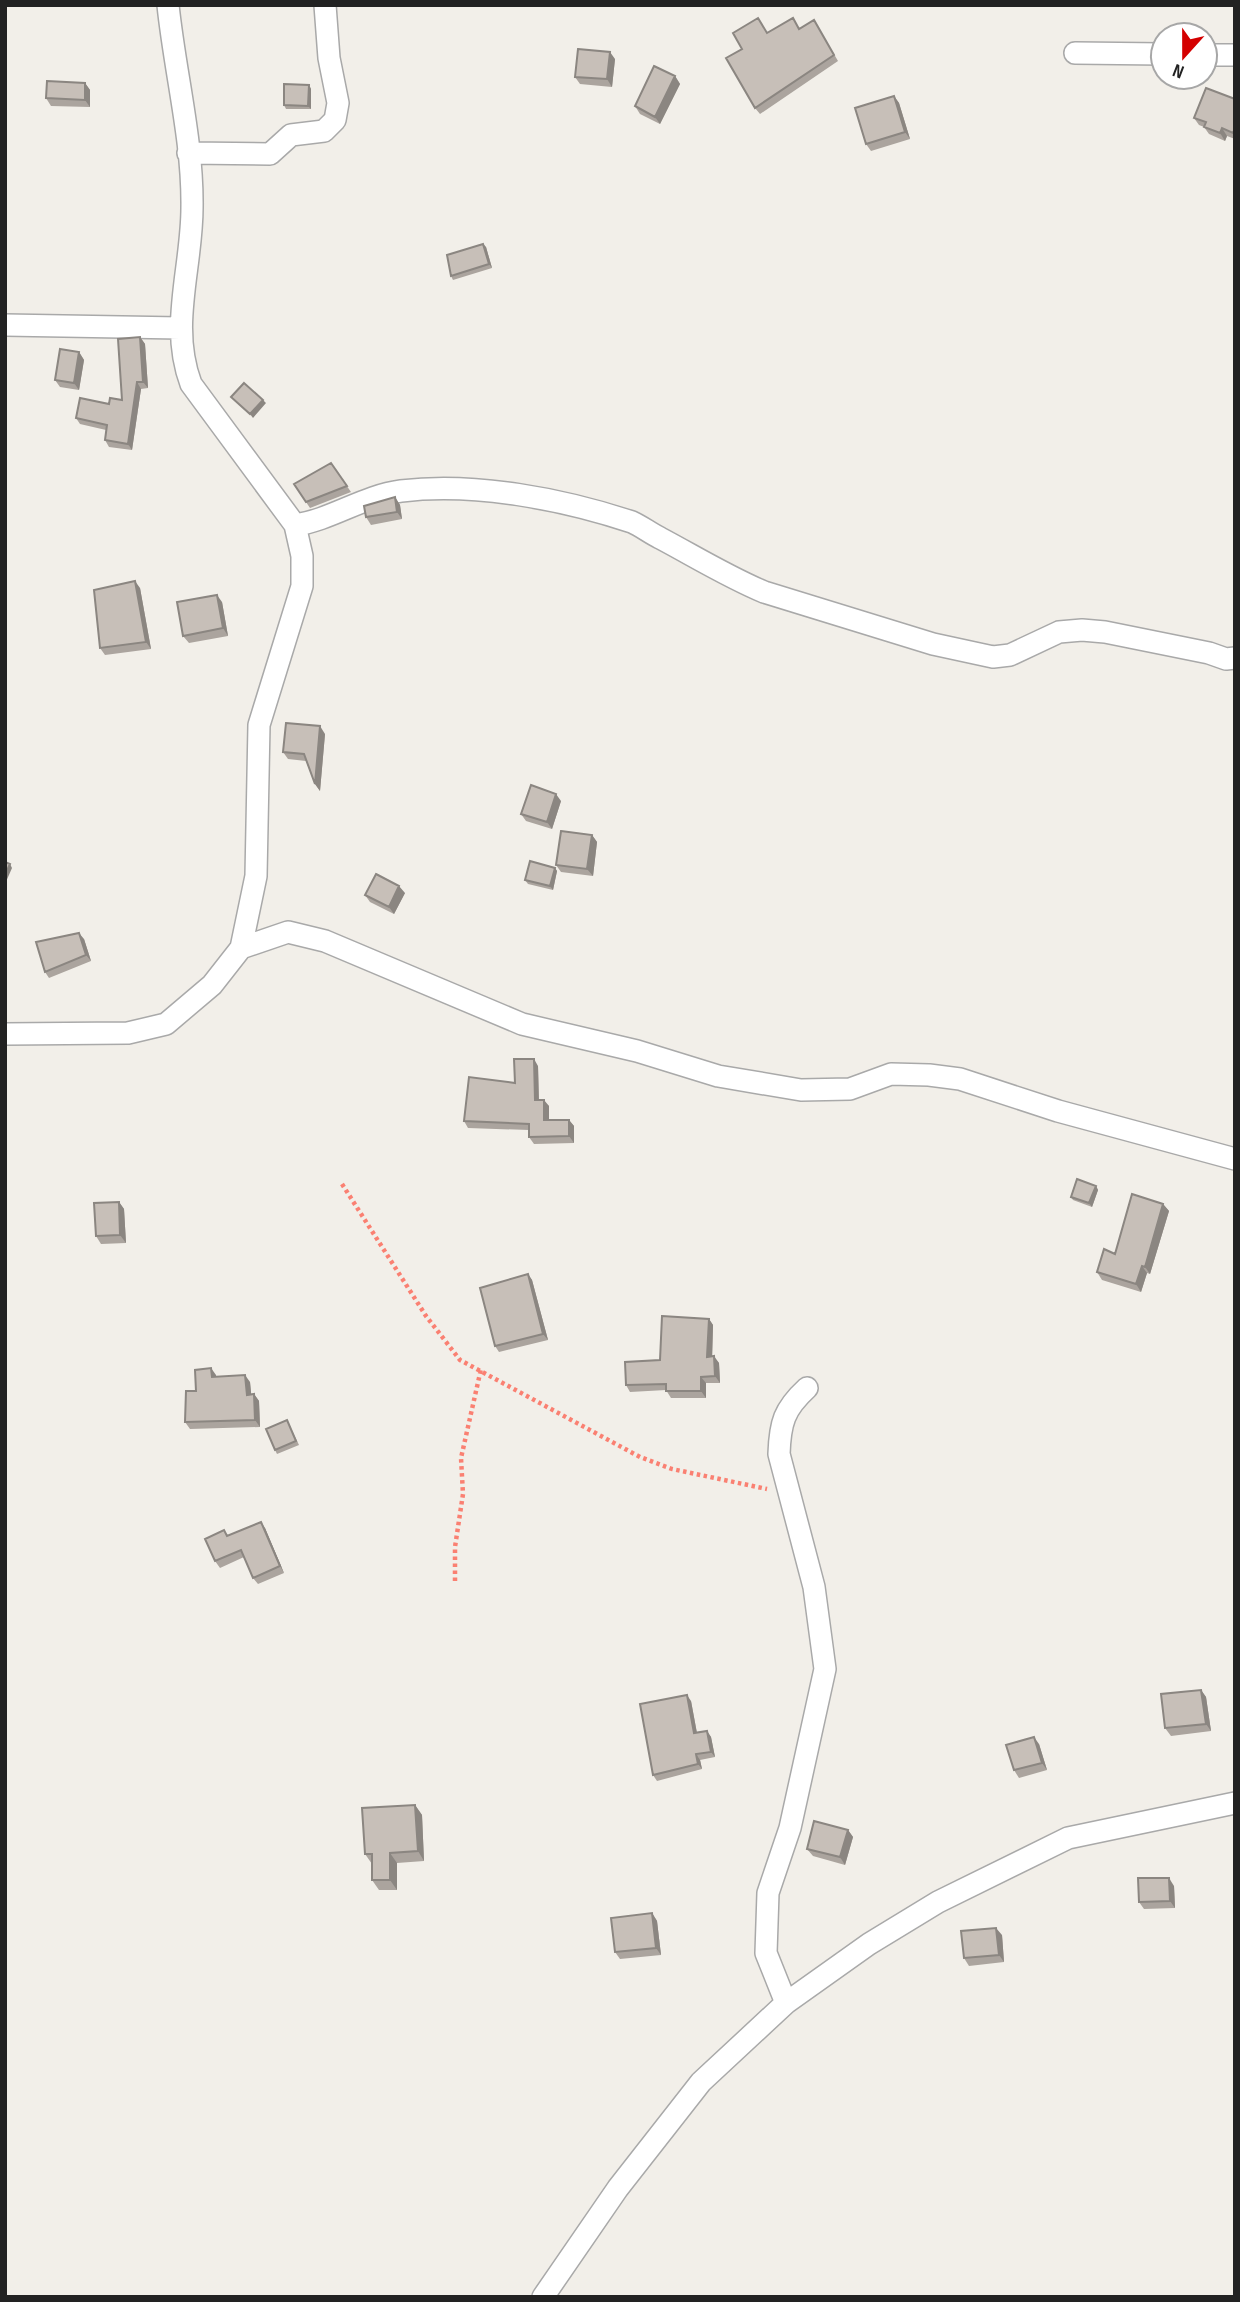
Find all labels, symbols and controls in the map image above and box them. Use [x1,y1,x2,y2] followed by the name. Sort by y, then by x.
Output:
[1149,21,1219,91] north arrow
[1170,58,1187,83] text: N

